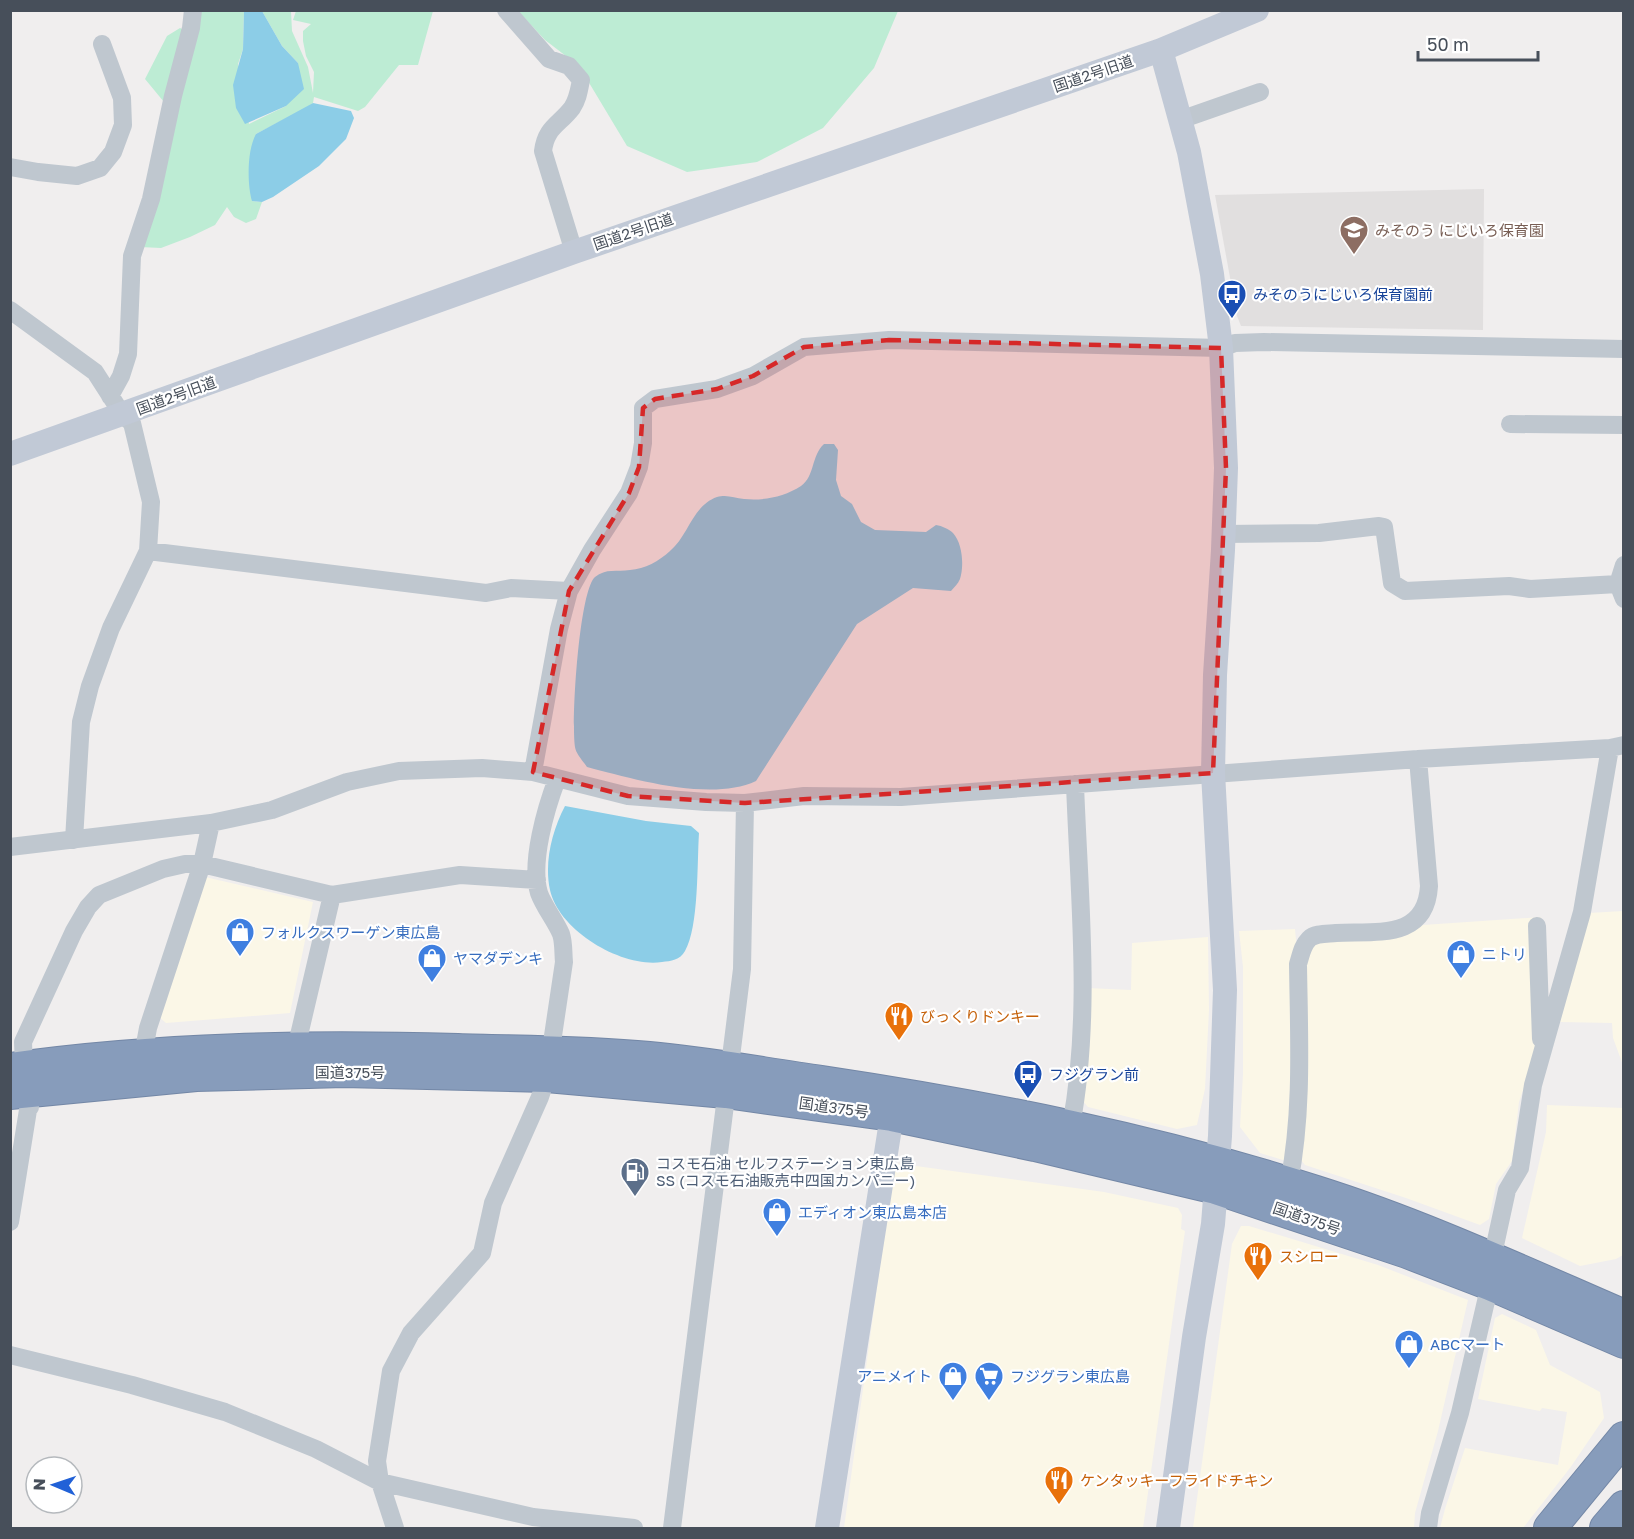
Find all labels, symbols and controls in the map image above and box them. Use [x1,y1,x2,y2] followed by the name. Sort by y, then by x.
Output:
[1418,24,1538,62] scale bar
[1427,33,1469,55] text: 50 m
[1050,51,1136,95] street label: 国道2号旧道
[590,209,676,253] street label: 国道2号旧道
[1338,214,1370,256] school or university icon: みそのう にじいろ保育園
[1375,221,1544,239] place label: みそのう にじいろ保育園
[1216,278,1248,320] bus stop icon: みそのうにじいろ保育園前
[1253,285,1433,303] place label: みそのうにじいろ保育園前
[134,372,218,418] street label: 国道2号旧道
[224,916,256,958] shop icon: フォルクスワーゲン東広島
[261,923,441,941] place label: フォルクスワーゲン東広島
[1445,938,1477,980] shop icon: ニトリ
[416,942,448,984] shop icon: ヤマダデンキ
[1482,945,1527,963] place label: ニトリ
[453,949,543,967] place label: ヤマダデンキ
[883,1000,915,1042] restaurant icon: びっくりドンキー
[920,1007,1040,1025] place label: びっくりドンキー
[1012,1058,1044,1100] bus stop icon: フジグラン前
[315,1063,385,1081] street label: 国道375号
[1049,1065,1139,1083] place label: フジグラン前
[798,1093,870,1121] street label: 国道375号
[656,1154,915,1189] place label: コスモ石油 セルフステーション東広島 SS (コスモ石油販売中四国カンパニー)
[619,1156,651,1198] fuel station icon: コスモ石油 セルフステーション東広島 SS (コスモ石油販売中四国カンパニー)
[761,1196,793,1238] shop icon: エディオン東広島本店
[1271,1198,1343,1238] street label: 国道375号
[798,1203,947,1221] place label: エディオン東広島本店
[1242,1240,1274,1282] restaurant icon: スシロー
[1279,1247,1339,1265] place label: スシロー
[1393,1328,1425,1370] shop icon: ABCマート
[1430,1335,1505,1353] place label: ABCマート
[937,1360,969,1402] shop icon: アニメイト
[973,1360,1005,1402] supermarket icon: フジグラン東広島
[857,1367,932,1385] place label: アニメイト
[1010,1367,1130,1385] place label: フジグラン東広島
[24,1455,84,1515] north arrow
[1043,1464,1075,1506] restaurant icon: ケンタッキーフライドチキン
[1080,1471,1273,1489] place label: ケンタッキーフライドチキン
[29,1478,49,1491] text: N

